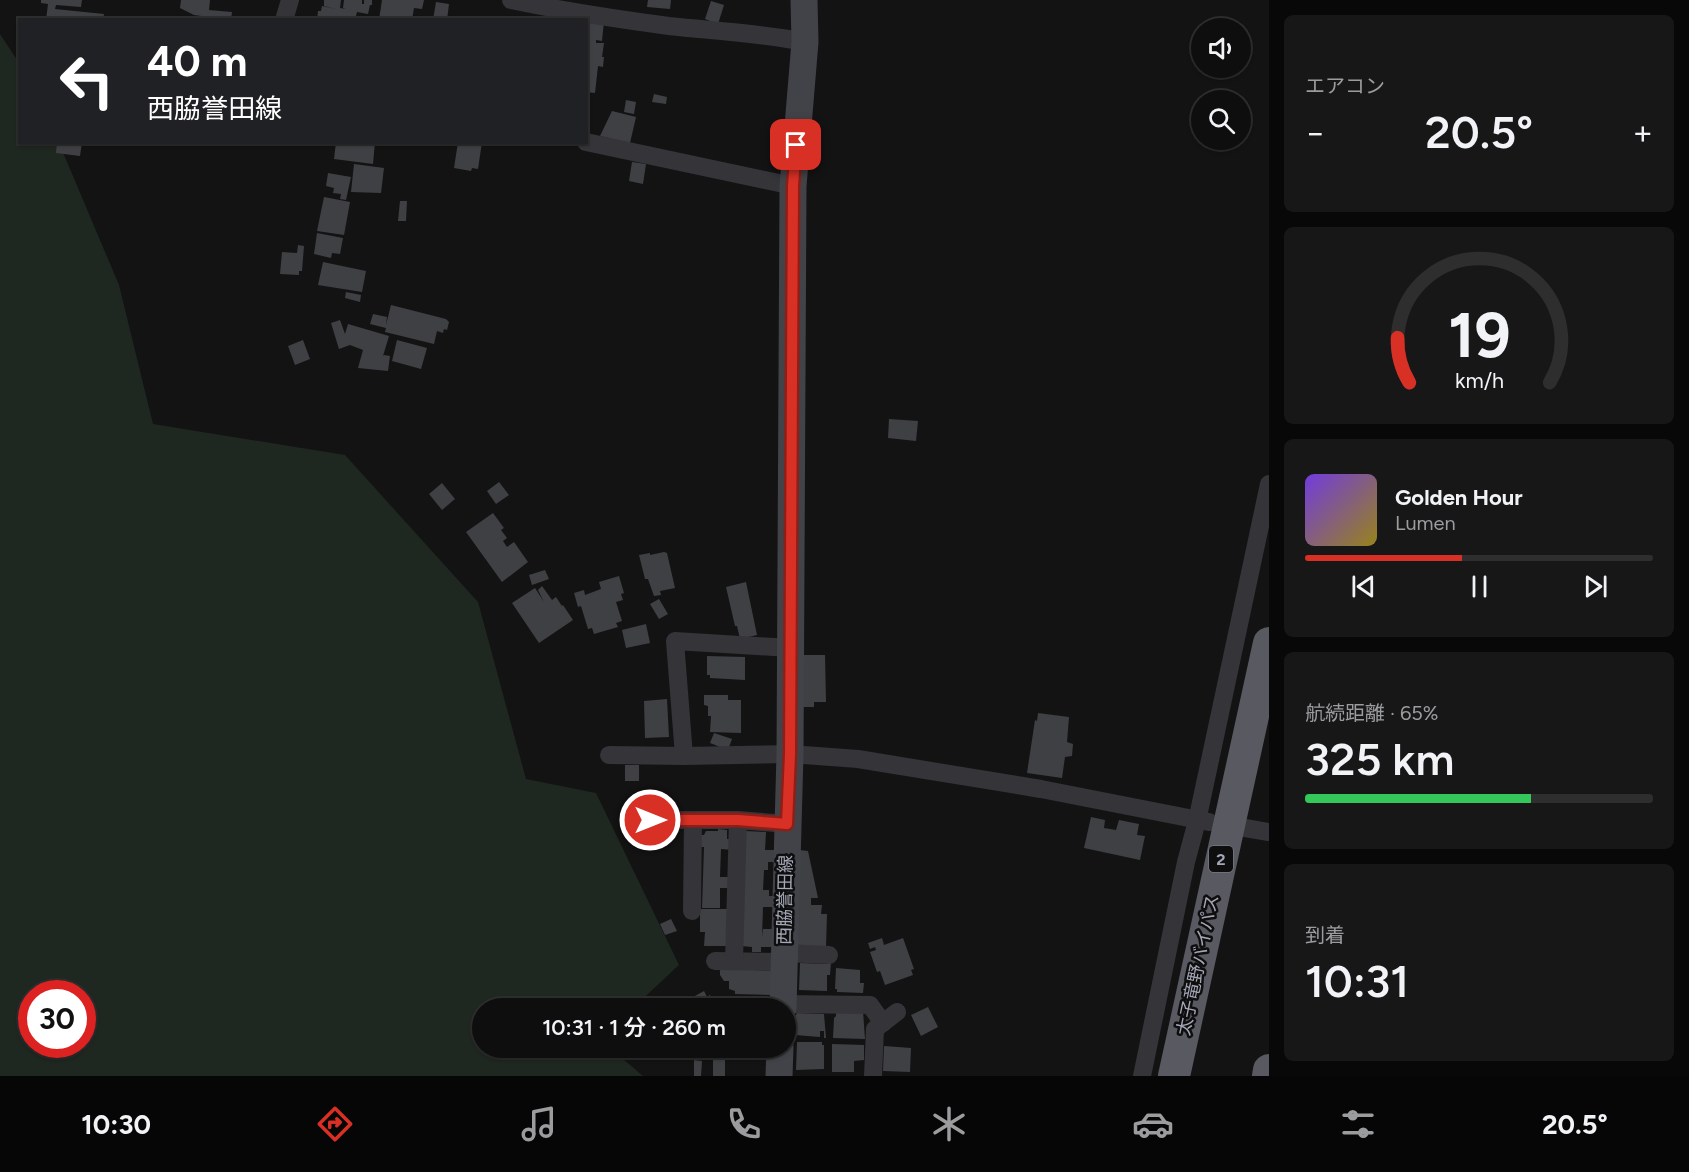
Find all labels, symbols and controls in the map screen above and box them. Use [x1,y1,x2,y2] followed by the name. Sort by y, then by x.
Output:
[1191,18,1251,150] map controls
[1191,18,1251,78] button: sound
[147,36,247,87] text: 40 m
[48,42,126,120] icon: left
[1305,74,1385,98] text: エアコン
[1191,90,1251,150] button: search
[147,92,282,125] text: 西脇誉田線
[1425,105,1533,159] text: 20.5°
[1305,113,1326,152] text: −
[1632,113,1653,152] text: +
[770,119,821,170] pin
[779,128,812,161] icon: arrive
[1448,298,1510,373] text: 19
[1455,368,1503,393] text: km/h
[1395,484,1523,511] text: Golden Hour
[1395,511,1456,535] text: Lumen
[1347,570,1380,603] icon: previous
[1463,570,1496,603] icon: pause
[1579,570,1612,603] icon: next
[1305,701,1439,725] text: 航続距離 · 65%
[1305,732,1455,786] text: 325 km
[618,788,682,852] position arrow
[1209,846,1233,872] road number: 2
[773,855,797,945] street label: 西脇誉田線
[1172,892,1224,1038] street label: 太子竜野バイパス
[1305,923,1345,947] text: 到着
[1305,954,1409,1008] text: 10:31
[18,980,96,1058] speed limit sign: 30
[542,1014,726,1041] text: 10:31 · 1 分 · 260 m
[314,1103,356,1145] icon: directions
[518,1103,560,1145] icon: music
[723,1103,765,1145] icon: phone
[928,1103,970,1145] icon: climate
[1132,1103,1174,1145] icon: car
[1337,1103,1379,1145] icon: filters
[81,1108,151,1141] text: 10:30
[1542,1108,1608,1141] text: 20.5°

